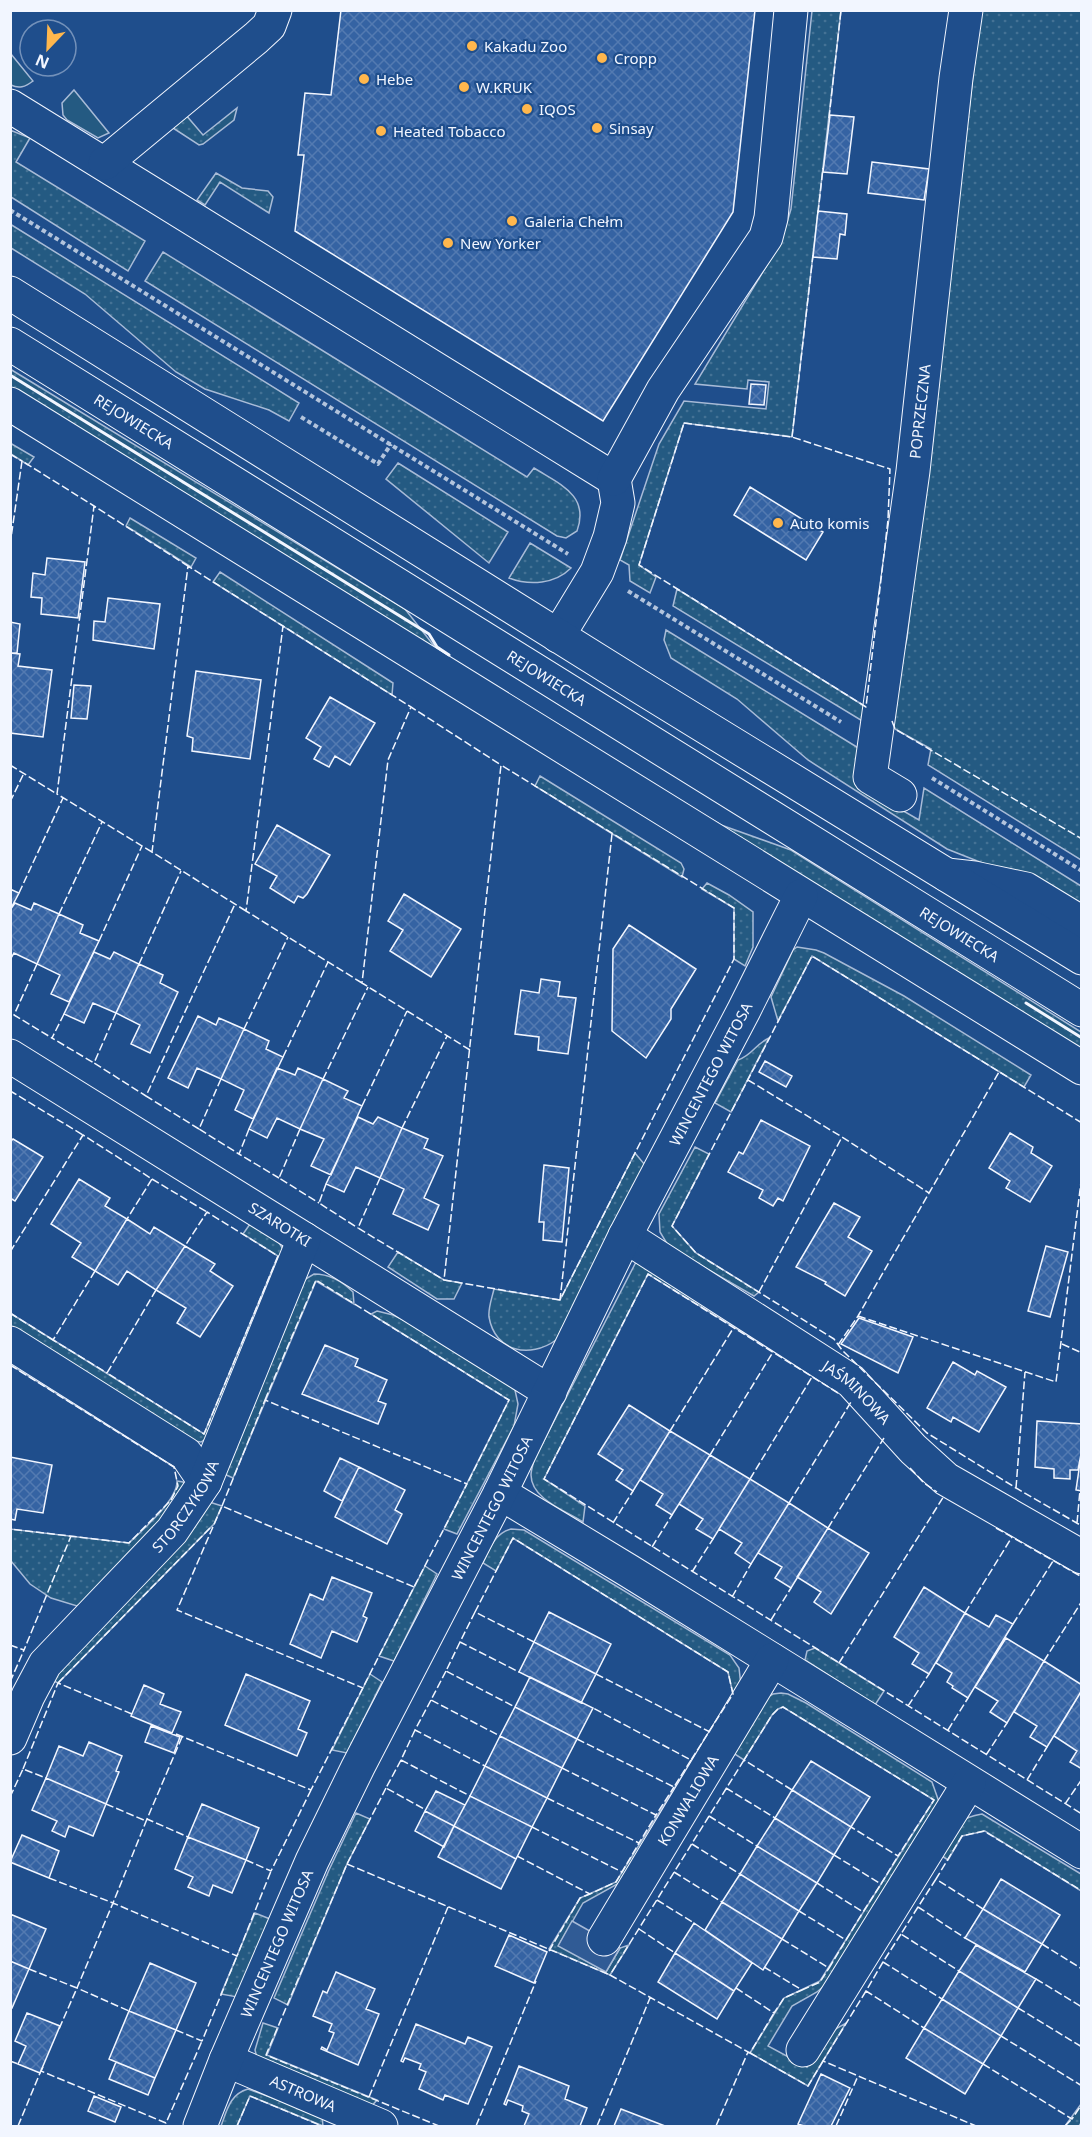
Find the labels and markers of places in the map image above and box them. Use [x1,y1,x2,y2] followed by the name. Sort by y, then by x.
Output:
[484,36,567,56] place label: Kakadu Zoo
[465,39,479,53] marker: Kakadu Zoo
[614,48,657,68] place label: Cropp
[595,51,609,65] marker: Cropp
[376,69,413,89] place label: Hebe
[357,72,371,86] marker: Hebe
[476,77,533,97] place label: W.KRUK
[457,80,471,94] marker: W.KRUK
[539,99,576,119] place label: IQOS
[520,102,534,116] marker: IQOS
[609,118,654,138] place label: Sinsay
[393,121,505,141] place label: Heated Tobacco
[590,121,604,135] marker: Sinsay
[374,124,388,138] marker: Heated Tobacco
[524,211,623,231] place label: Galeria Chełm
[505,214,519,228] marker: Galeria Chełm
[460,233,541,253] place label: New Yorker
[441,236,455,250] marker: New Yorker
[790,513,869,533] place label: Auto komis
[771,516,785,530] marker: Auto komis

